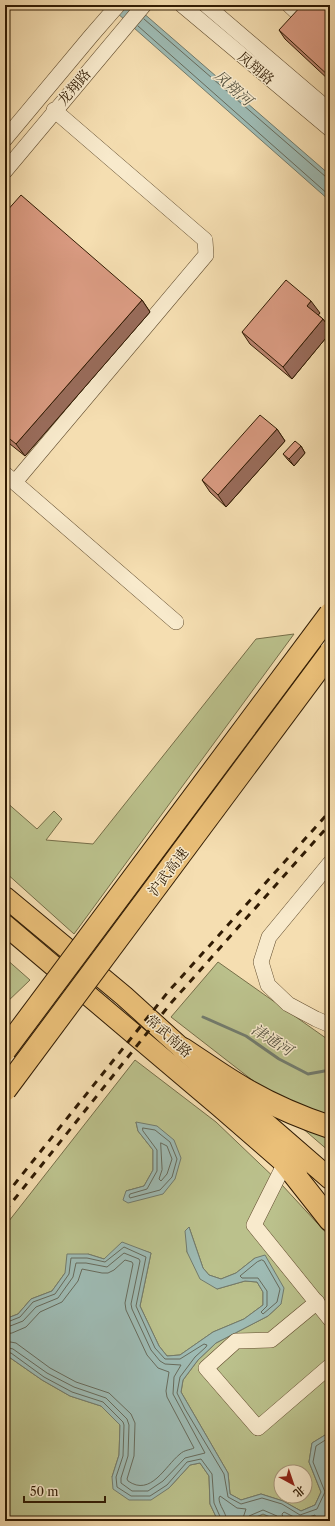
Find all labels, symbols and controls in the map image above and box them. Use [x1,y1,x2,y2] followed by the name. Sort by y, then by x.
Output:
[234,48,278,88] street label: 凤翔路
[53,65,95,109] street label: 龙翔路
[210,66,259,112] water label: 凤翔河
[144,844,192,900] street label: 沪武高速
[142,1011,196,1061] street label: 常武南路
[248,1020,299,1061] water label: 津通河
[273,1464,313,1504] north arrow
[24,1478,105,1504] scale bar
[291,1483,308,1501] text: 北
[30,1484,59,1499] text: 50 m

